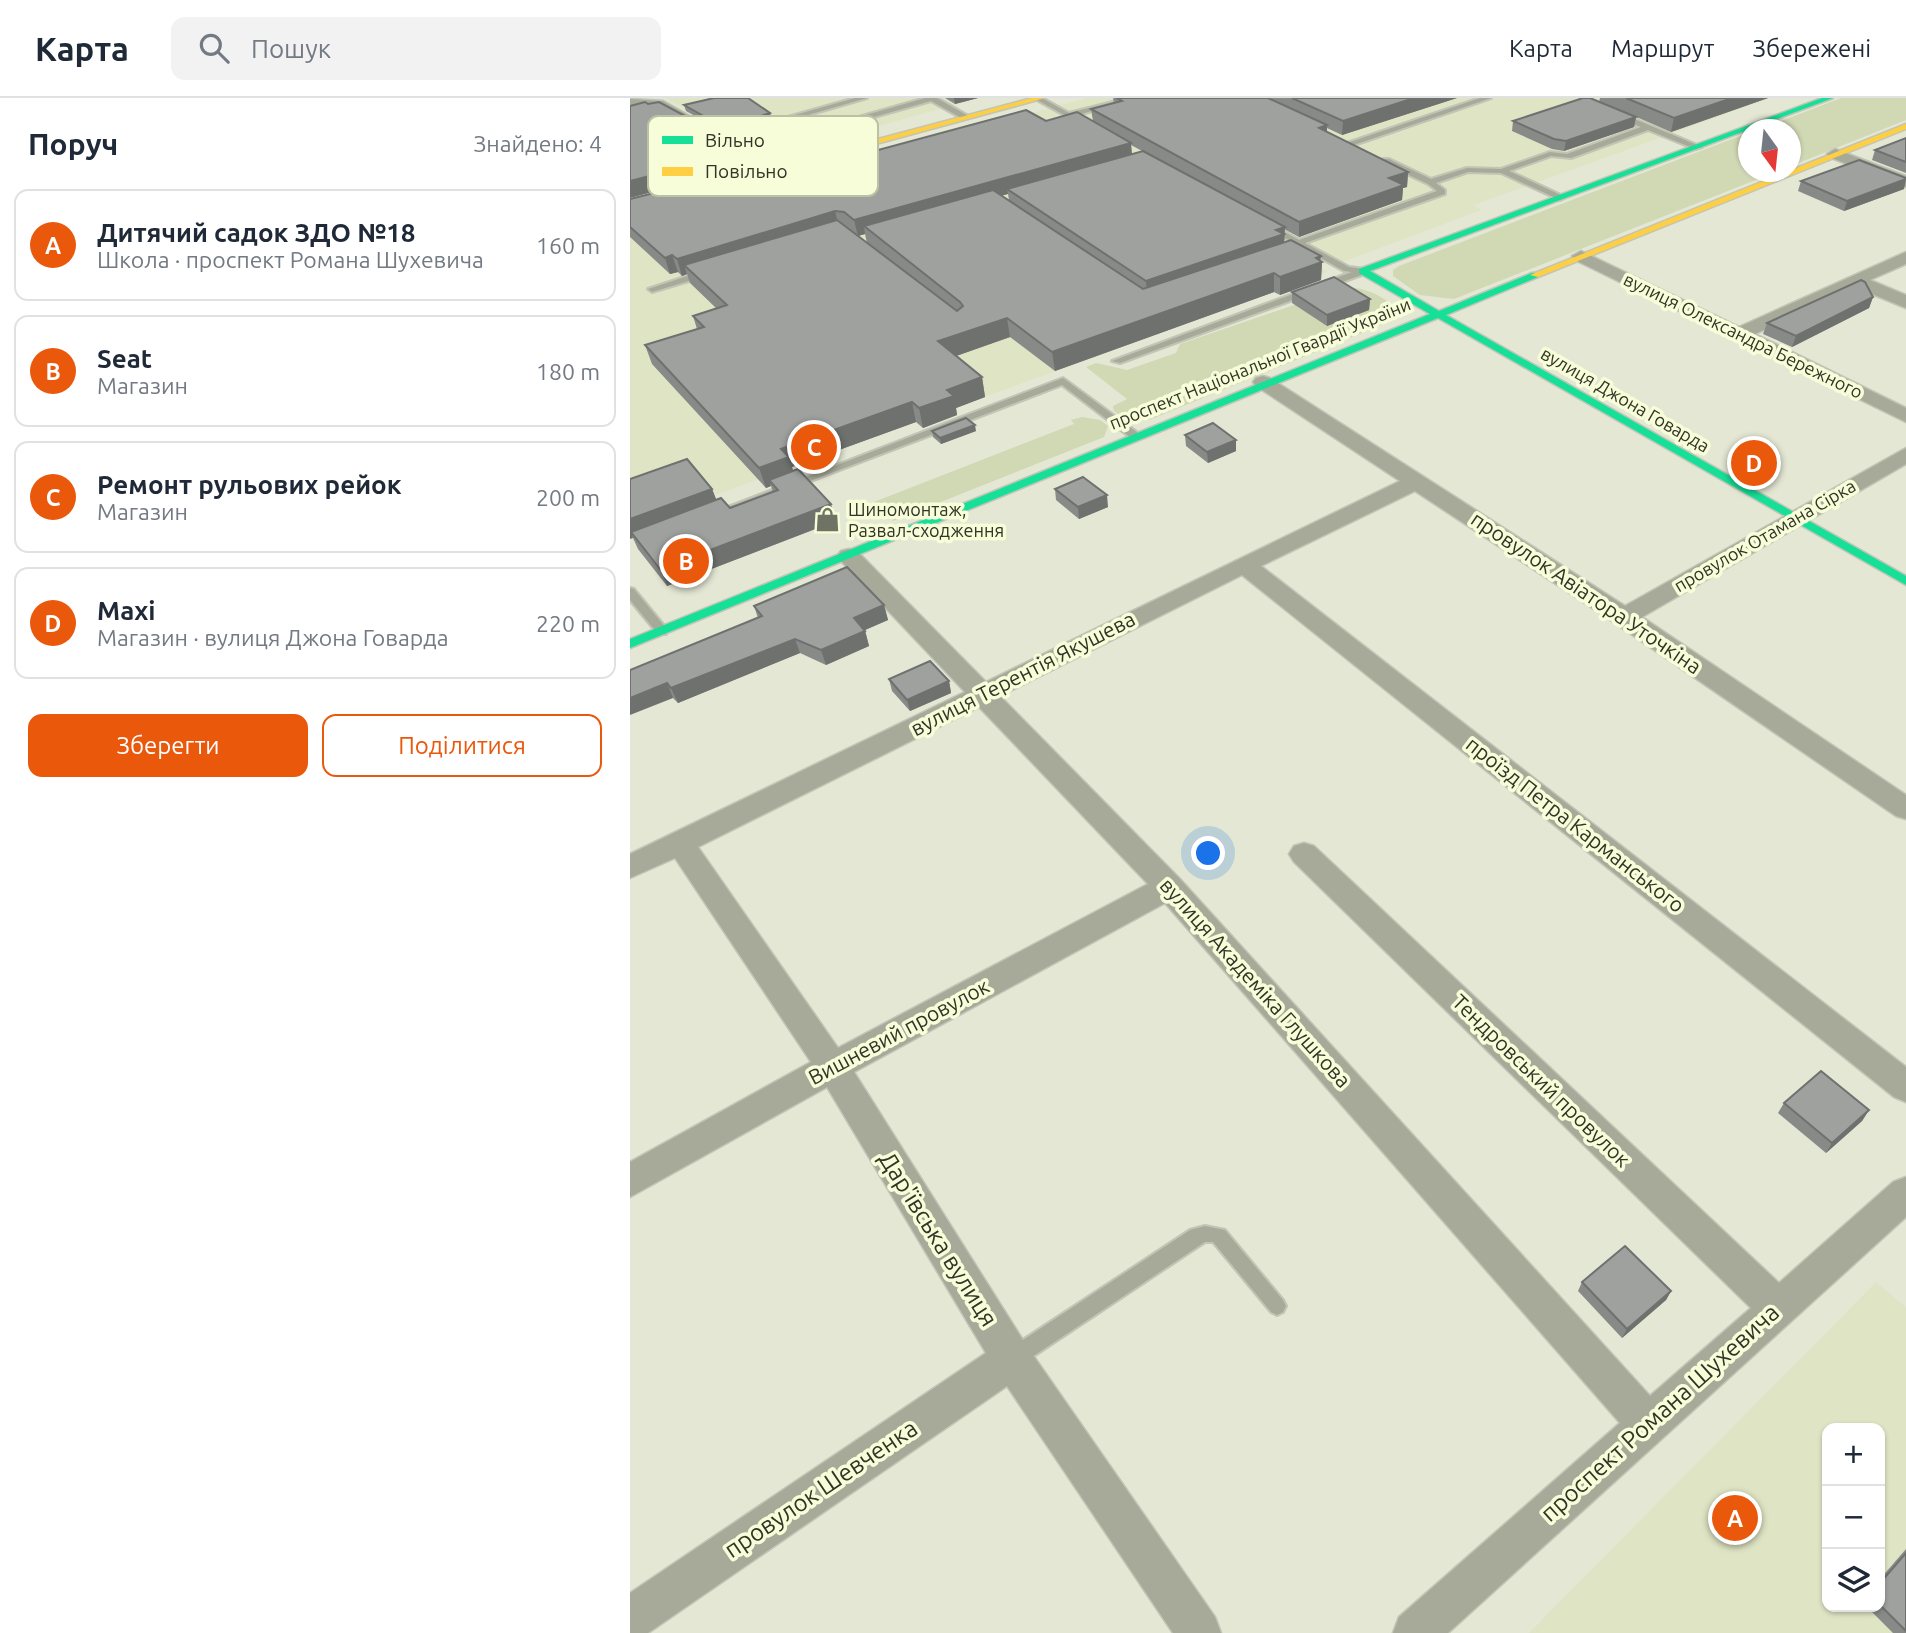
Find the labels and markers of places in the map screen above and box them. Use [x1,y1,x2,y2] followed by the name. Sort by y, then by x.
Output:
[791,421,837,473] pin: C
[1731,437,1777,489] pin: D
[848,499,1004,540] place label: Шиномонтаж, Развал-сходження
[814,506,842,534] shop icon: Шиномонтаж, Развал-сходження
[663,535,709,587] pin: B
[1712,1492,1758,1544] pin: A

